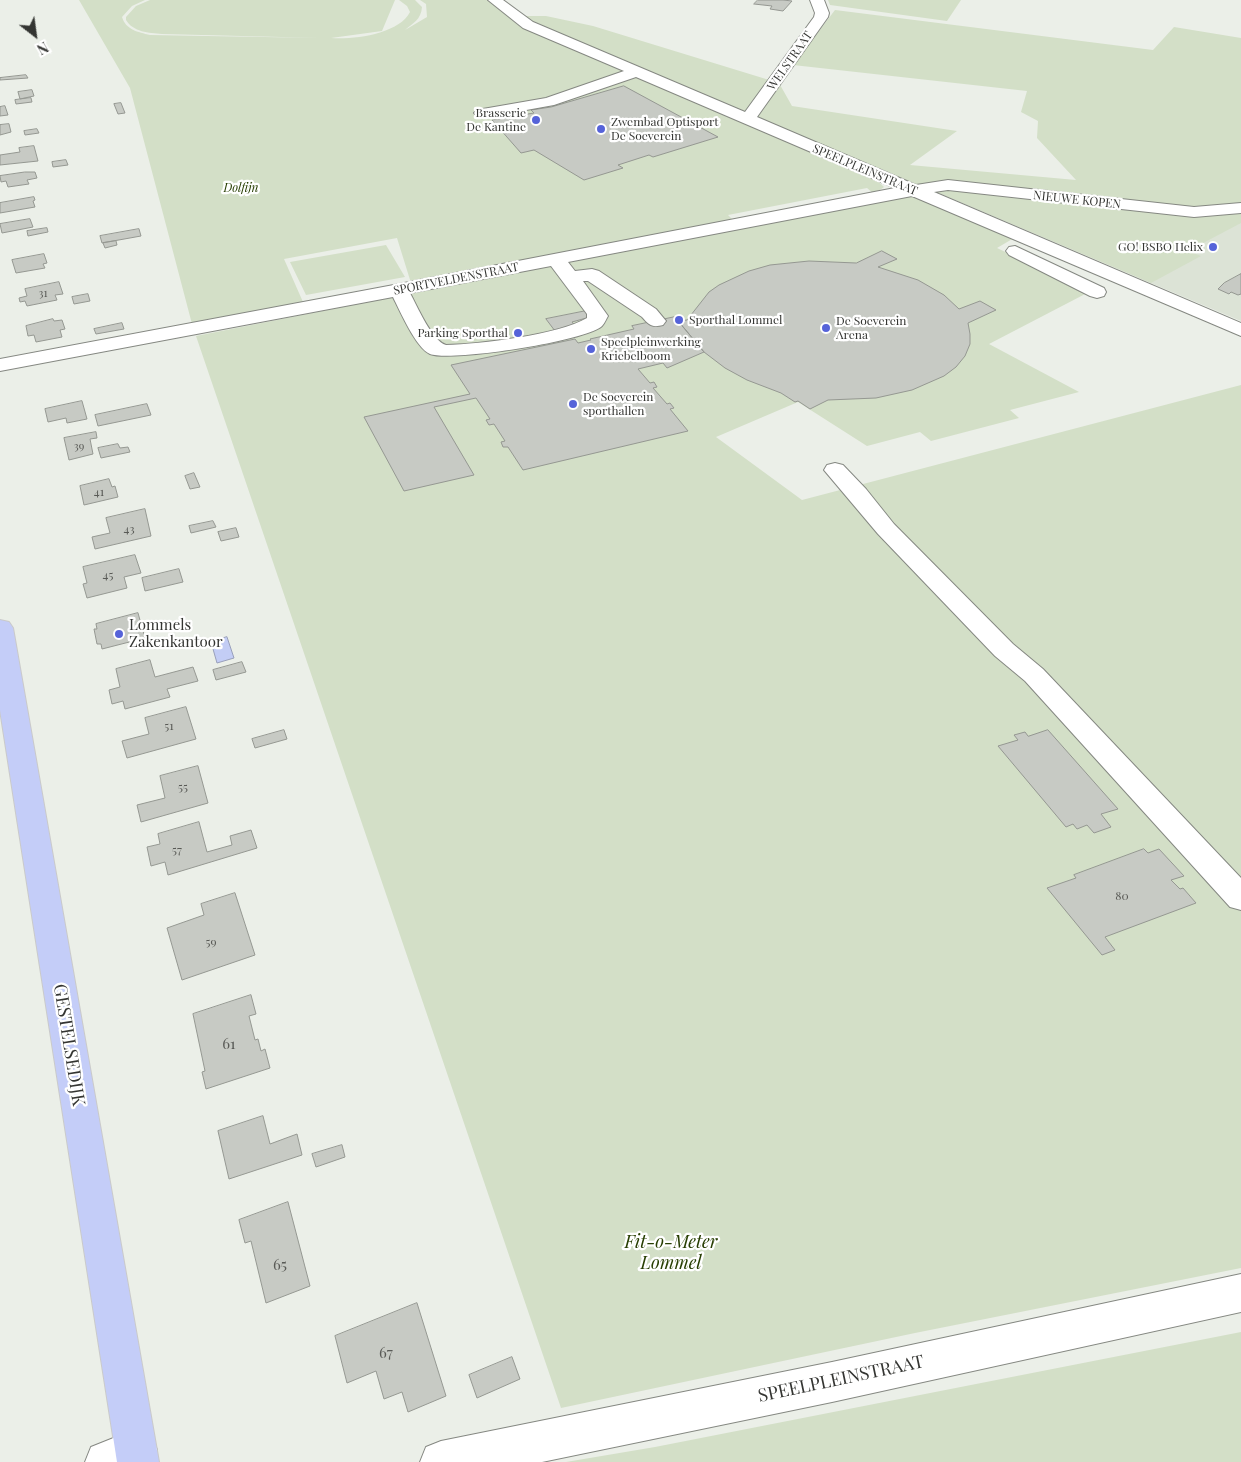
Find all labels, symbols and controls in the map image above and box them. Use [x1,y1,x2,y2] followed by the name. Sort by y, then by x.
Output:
[10,10,60,60] north arrow
[764,29,816,93] street label: WELSTRAAT
[34,38,52,59] text: N
[466,106,526,134] place label: Brasserie De Kantine
[530,114,542,126] marker: Brasserie De Kantine
[611,115,719,143] place label: Zwembad Optisport De Soeverein
[595,123,607,135] marker: Zwembad Optisport De Soeverein
[810,141,920,199] street label: SPEELPLEINSTRAAT
[223,181,259,195] park label: Dolfijn
[1032,188,1122,212] street label: NIEUWE KOPEN
[1118,240,1203,254] place label: GO! BSBO Helix
[1207,241,1219,253] marker: GO! BSBO Helix
[392,260,520,298] street label: SPORTVELDENSTRAAT
[38,287,48,301] house number: 31
[689,313,783,327] place label: Sporthal Lommel
[673,314,685,326] marker: Sporthal Lommel
[836,314,906,342] place label: De Soeverein Arena
[820,322,832,334] marker: De Soeverein Arena
[417,326,508,340] place label: Parking Sporthal
[512,327,524,339] marker: Parking Sporthal
[601,335,701,363] place label: Speelpleinwerking Kriebelboom
[585,343,597,355] marker: Speelpleinwerking Kriebelboom
[583,390,653,418] place label: De Soeverein sporthallen
[567,398,579,410] marker: De Soeverein sporthallen
[74,440,84,454] house number: 39
[94,485,104,499] house number: 41
[123,522,135,536] house number: 43
[103,568,113,582] house number: 45
[129,616,223,651] place label: Lommels Zakenkantoor
[113,628,125,640] marker: Lommels Zakenkantoor
[164,719,174,733] house number: 51
[178,780,188,794] house number: 55
[172,843,182,857] house number: 57
[1115,889,1129,903] house number: 80
[205,935,217,949] house number: 59
[49,982,89,1108] street label: GESTELSEDIJK
[222,1035,236,1053] house number: 61
[625,1231,717,1274] park label: Fit-o-Meter Lommel
[273,1256,287,1274] house number: 65
[379,1344,393,1362] house number: 67
[756,1351,926,1407] street label: SPEELPLEINSTRAAT

